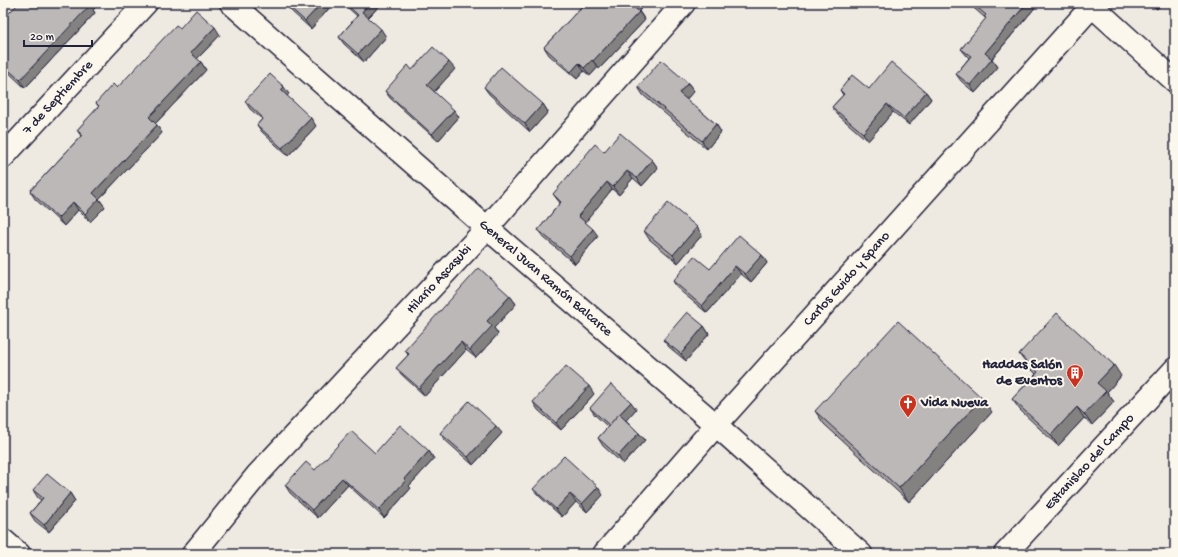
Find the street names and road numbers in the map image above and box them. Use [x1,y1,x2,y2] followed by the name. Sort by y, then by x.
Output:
[19,56,97,139] street label: 7 de Septiembre
[475,216,616,341] street label: General Juan Ramón Balcarce
[800,228,894,330] street label: Carlos Guido y Spano
[403,241,476,318] street label: Hilario Ascasubi
[1041,410,1138,514] street label: Estanislao del Campo

